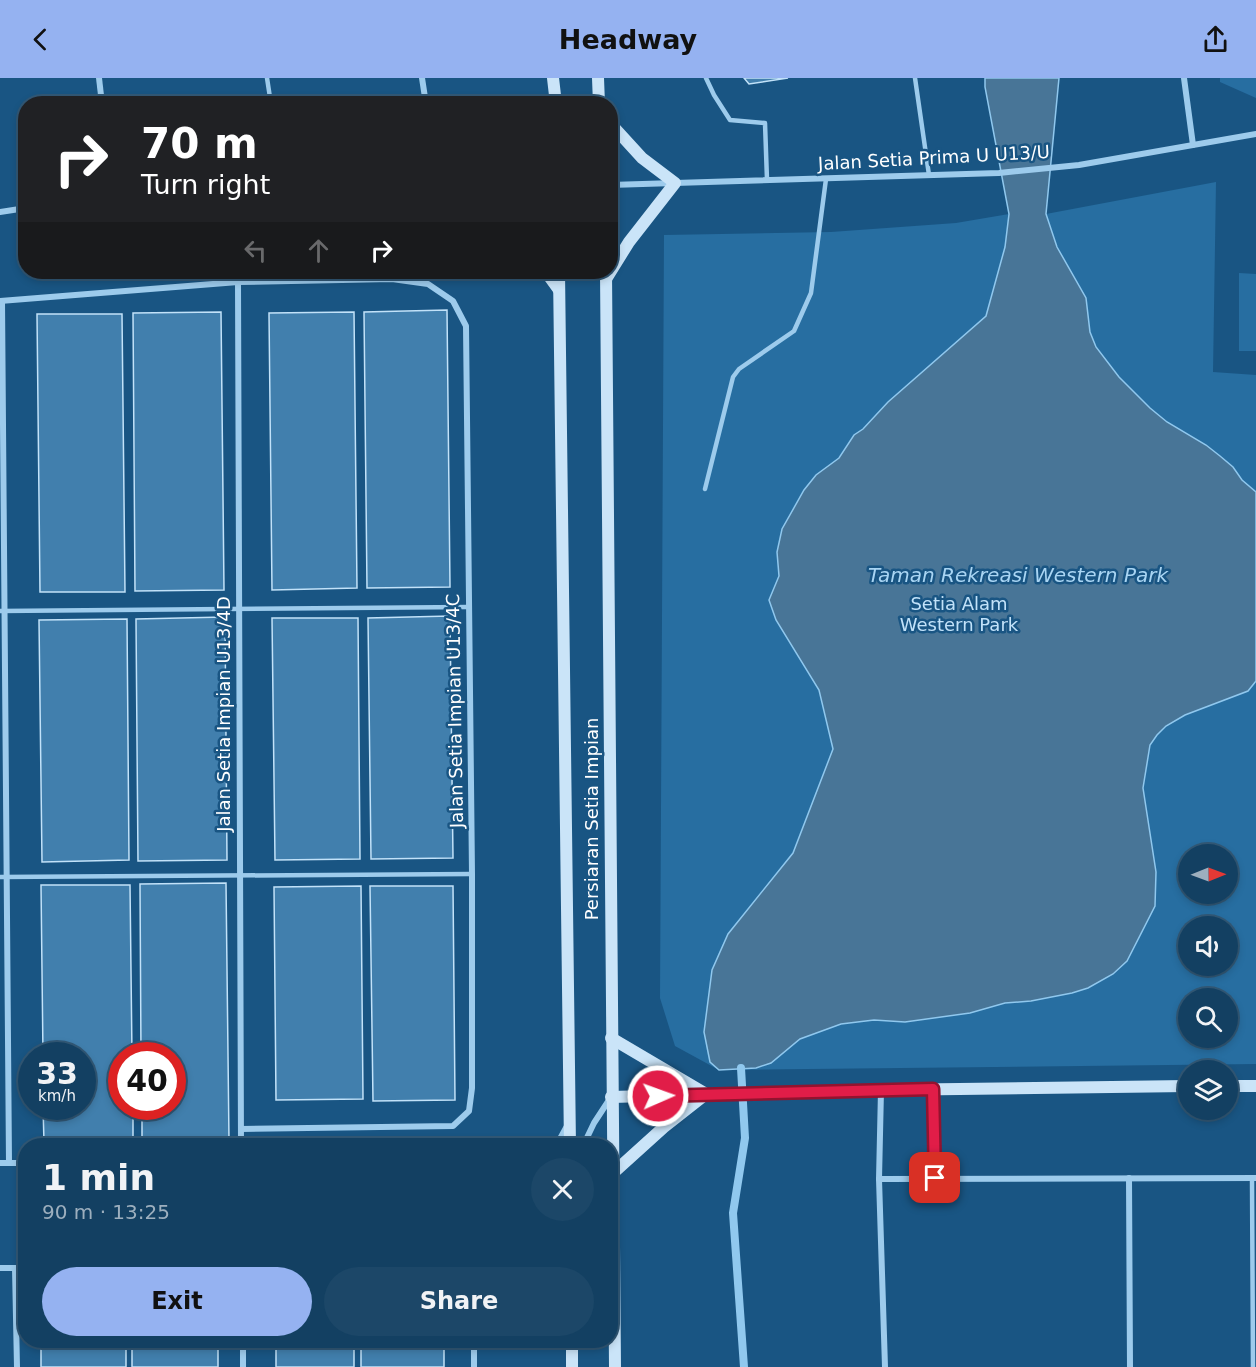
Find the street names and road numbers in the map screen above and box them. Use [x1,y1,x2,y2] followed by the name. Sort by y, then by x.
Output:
[816,141,1050,174] street label: Jalan Setia Prima U U13/U
[442,594,467,829] street label: Jalan Setia Impian U13/4C
[213,596,234,833] street label: Jalan Setia Impian U13/4D
[581,718,602,920] street label: Persiaran Setia Impian

